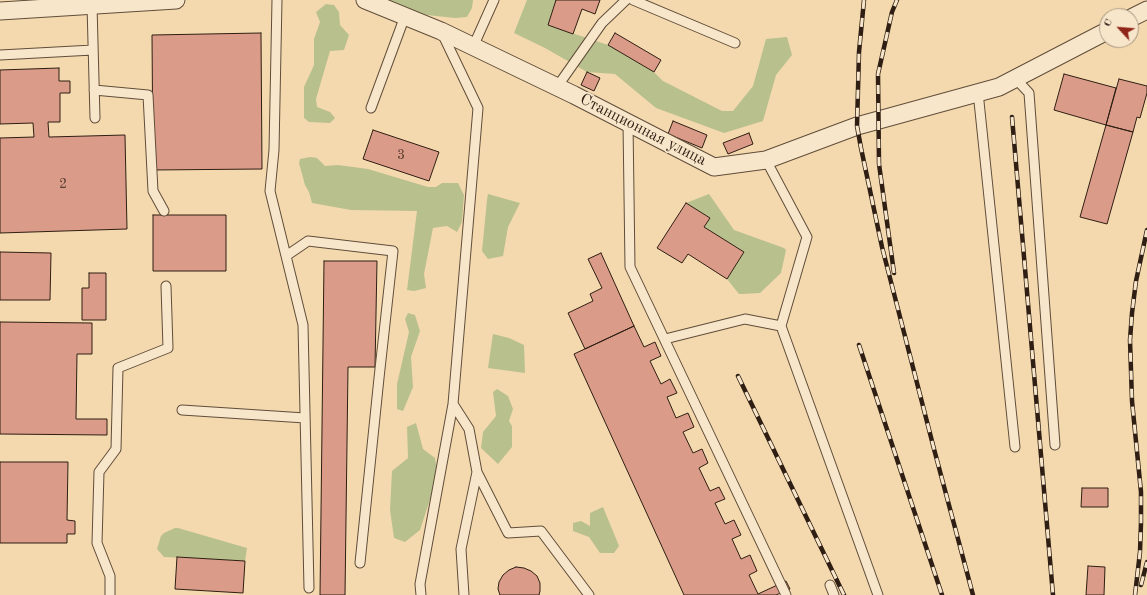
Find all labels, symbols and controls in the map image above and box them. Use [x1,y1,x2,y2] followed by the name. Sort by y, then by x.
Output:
[1099,8,1139,48] north arrow
[1102,17,1115,29] text: С
[577,90,709,170] street label: Станционная улица
[397,147,405,163] house number: 3
[59,176,67,192] house number: 2

